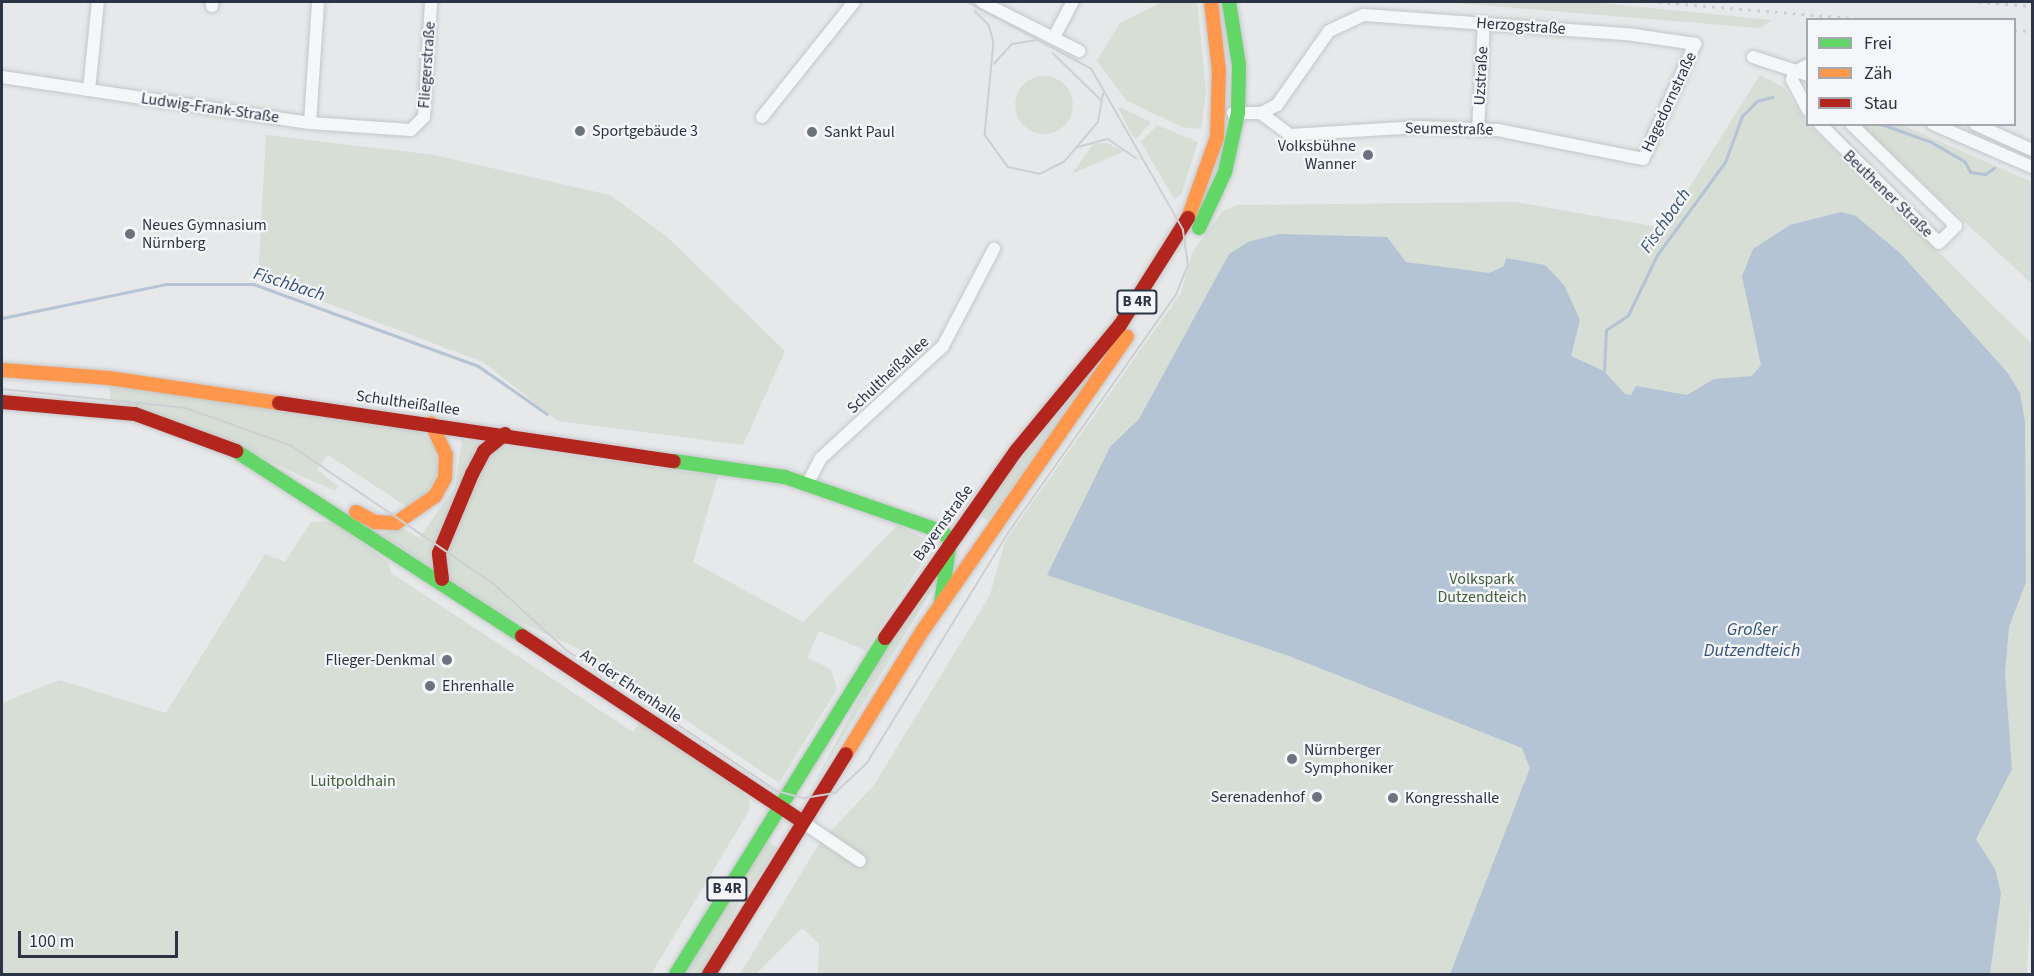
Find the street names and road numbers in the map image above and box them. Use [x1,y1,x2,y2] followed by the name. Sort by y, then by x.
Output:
[1476,13,1566,39] street label: Herzogstraße
[414,21,440,109] street label: Fliegerstraße
[1470,46,1492,106] street label: Uzstraße
[1637,49,1701,155] street label: Hagedornstraße
[140,89,280,127] street label: Ludwig-Frank-Straße
[1405,119,1493,139] street label: Seumestraße
[1839,146,1937,242] street label: Beuthener Straße
[1116,290,1158,314] road number: B 4R
[843,332,933,418] street label: Schultheißallee
[355,386,461,420] street label: Schultheißallee
[909,481,977,565] street label: Bayernstraße
[577,645,685,727] street label: An der Ehrenhalle
[706,877,748,901] road number: B 4R

